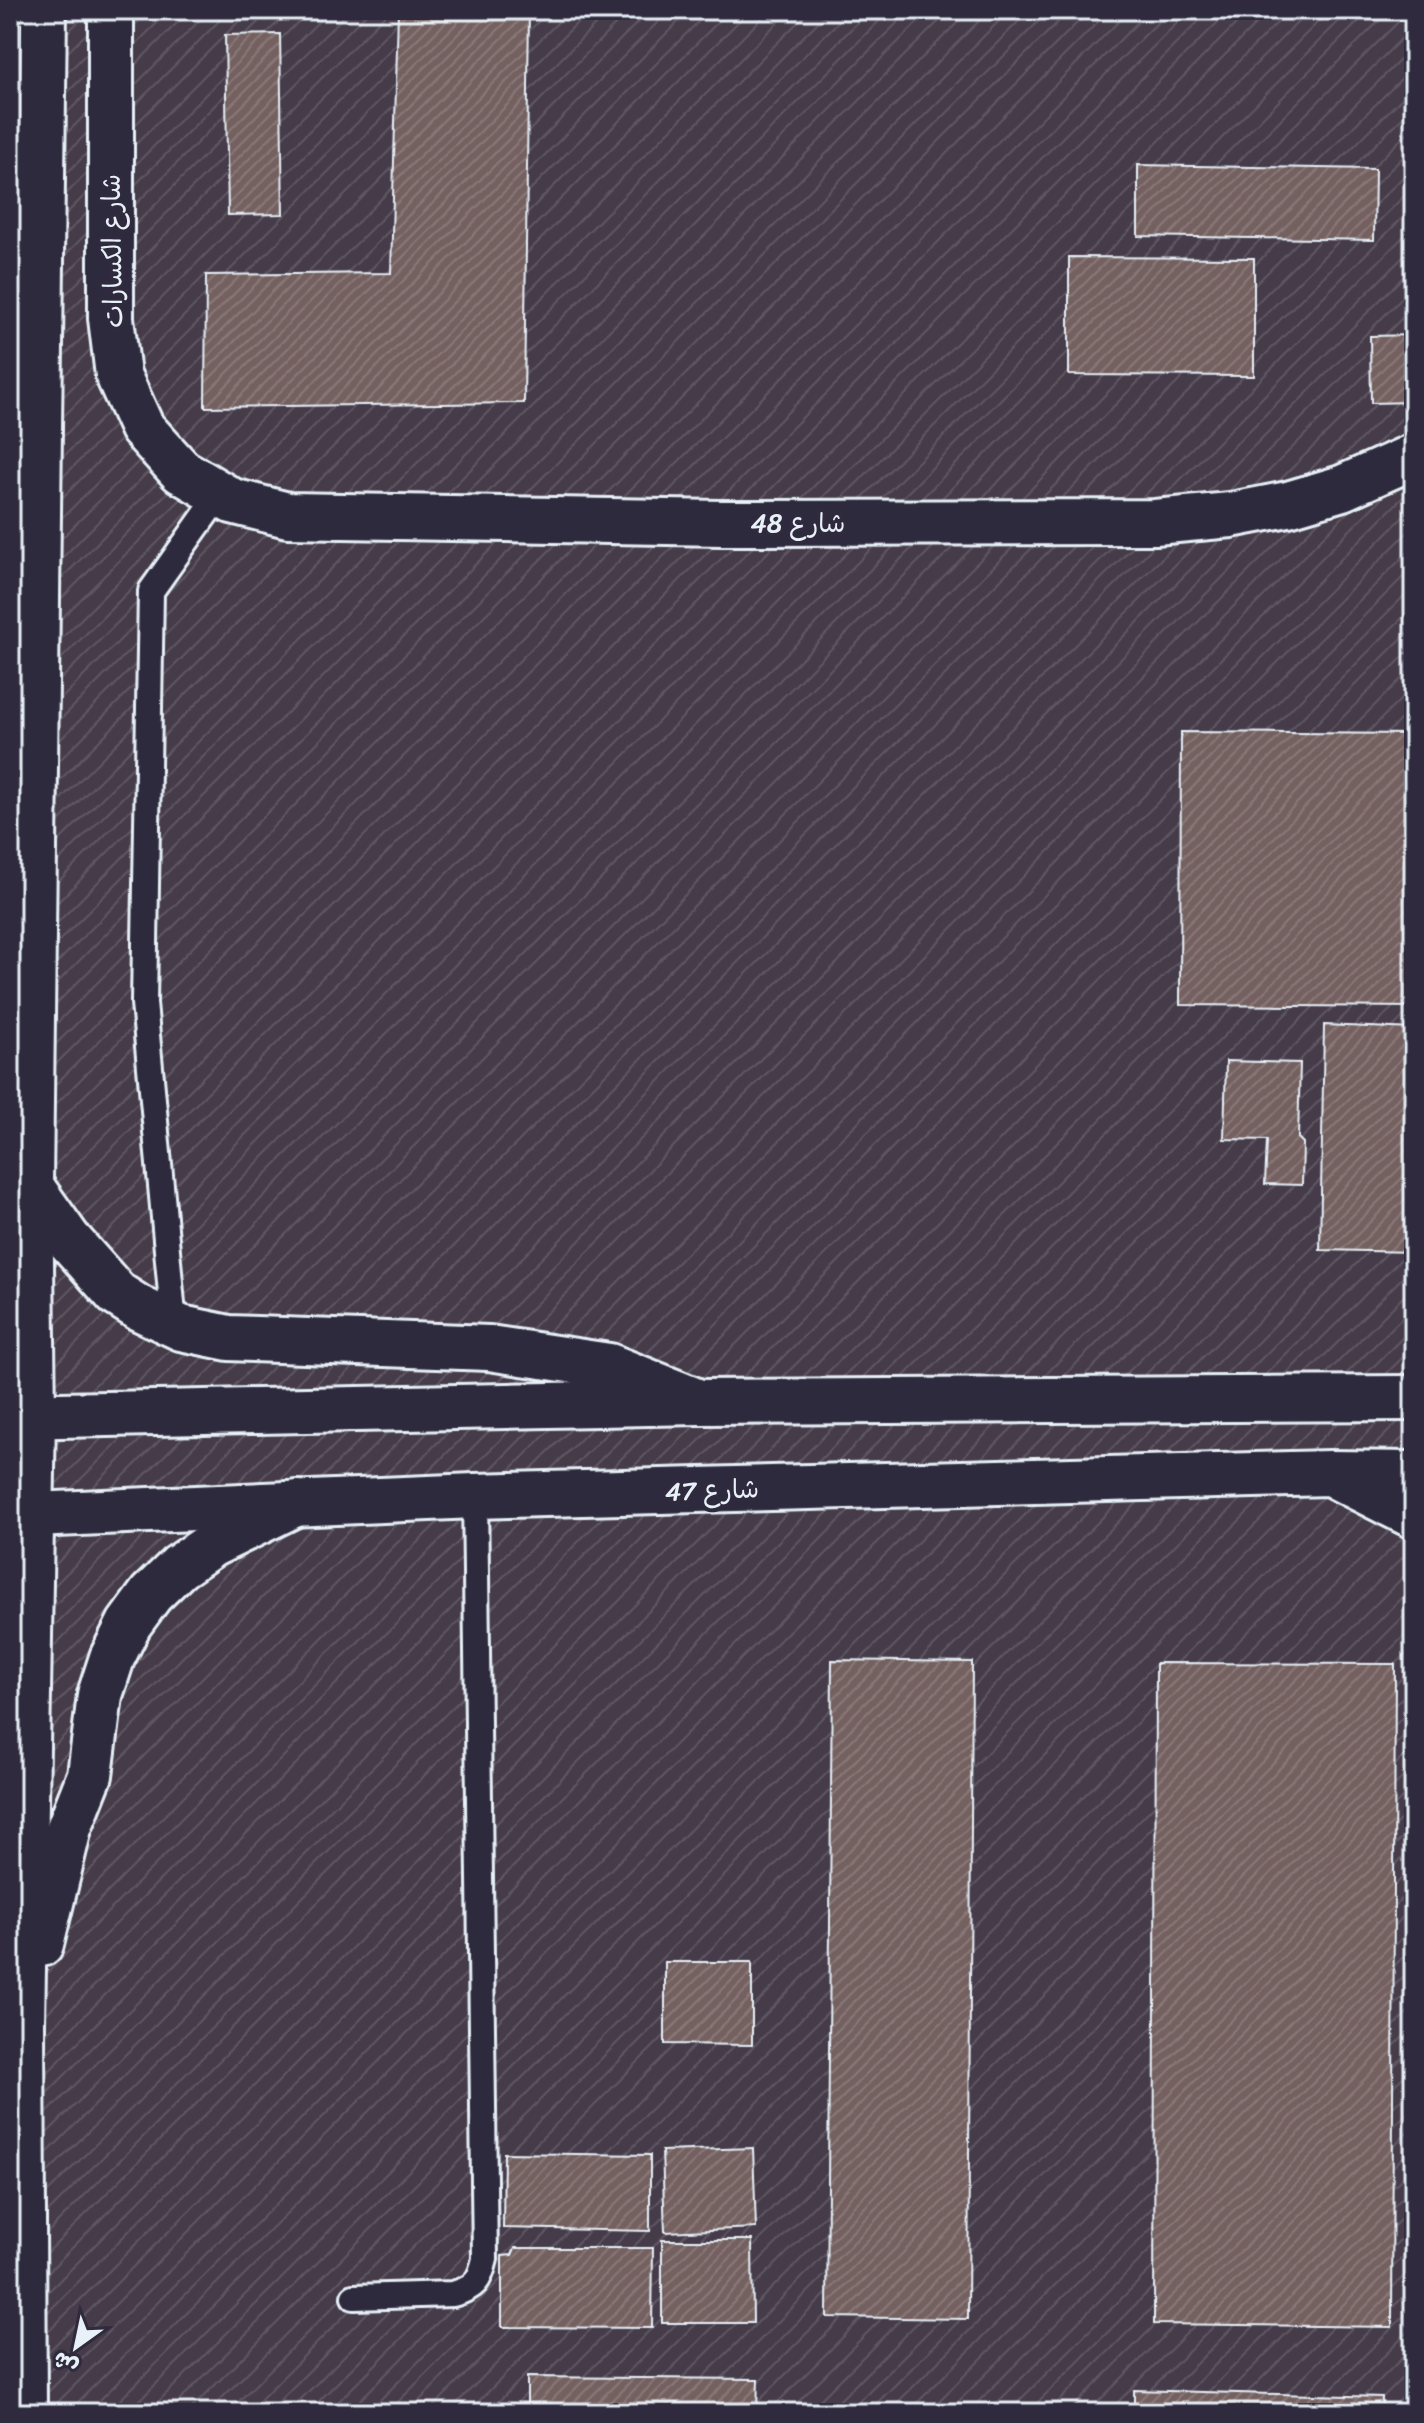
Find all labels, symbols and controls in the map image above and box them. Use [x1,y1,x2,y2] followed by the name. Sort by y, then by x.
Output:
[88,174,136,328] street label: شارع الكسارات
[751,500,845,546] street label: شارع 48
[664,1465,760,1515] street label: شارع 47
[36,2307,116,2387] north arrow
[45,2340,86,2386] text: ش

